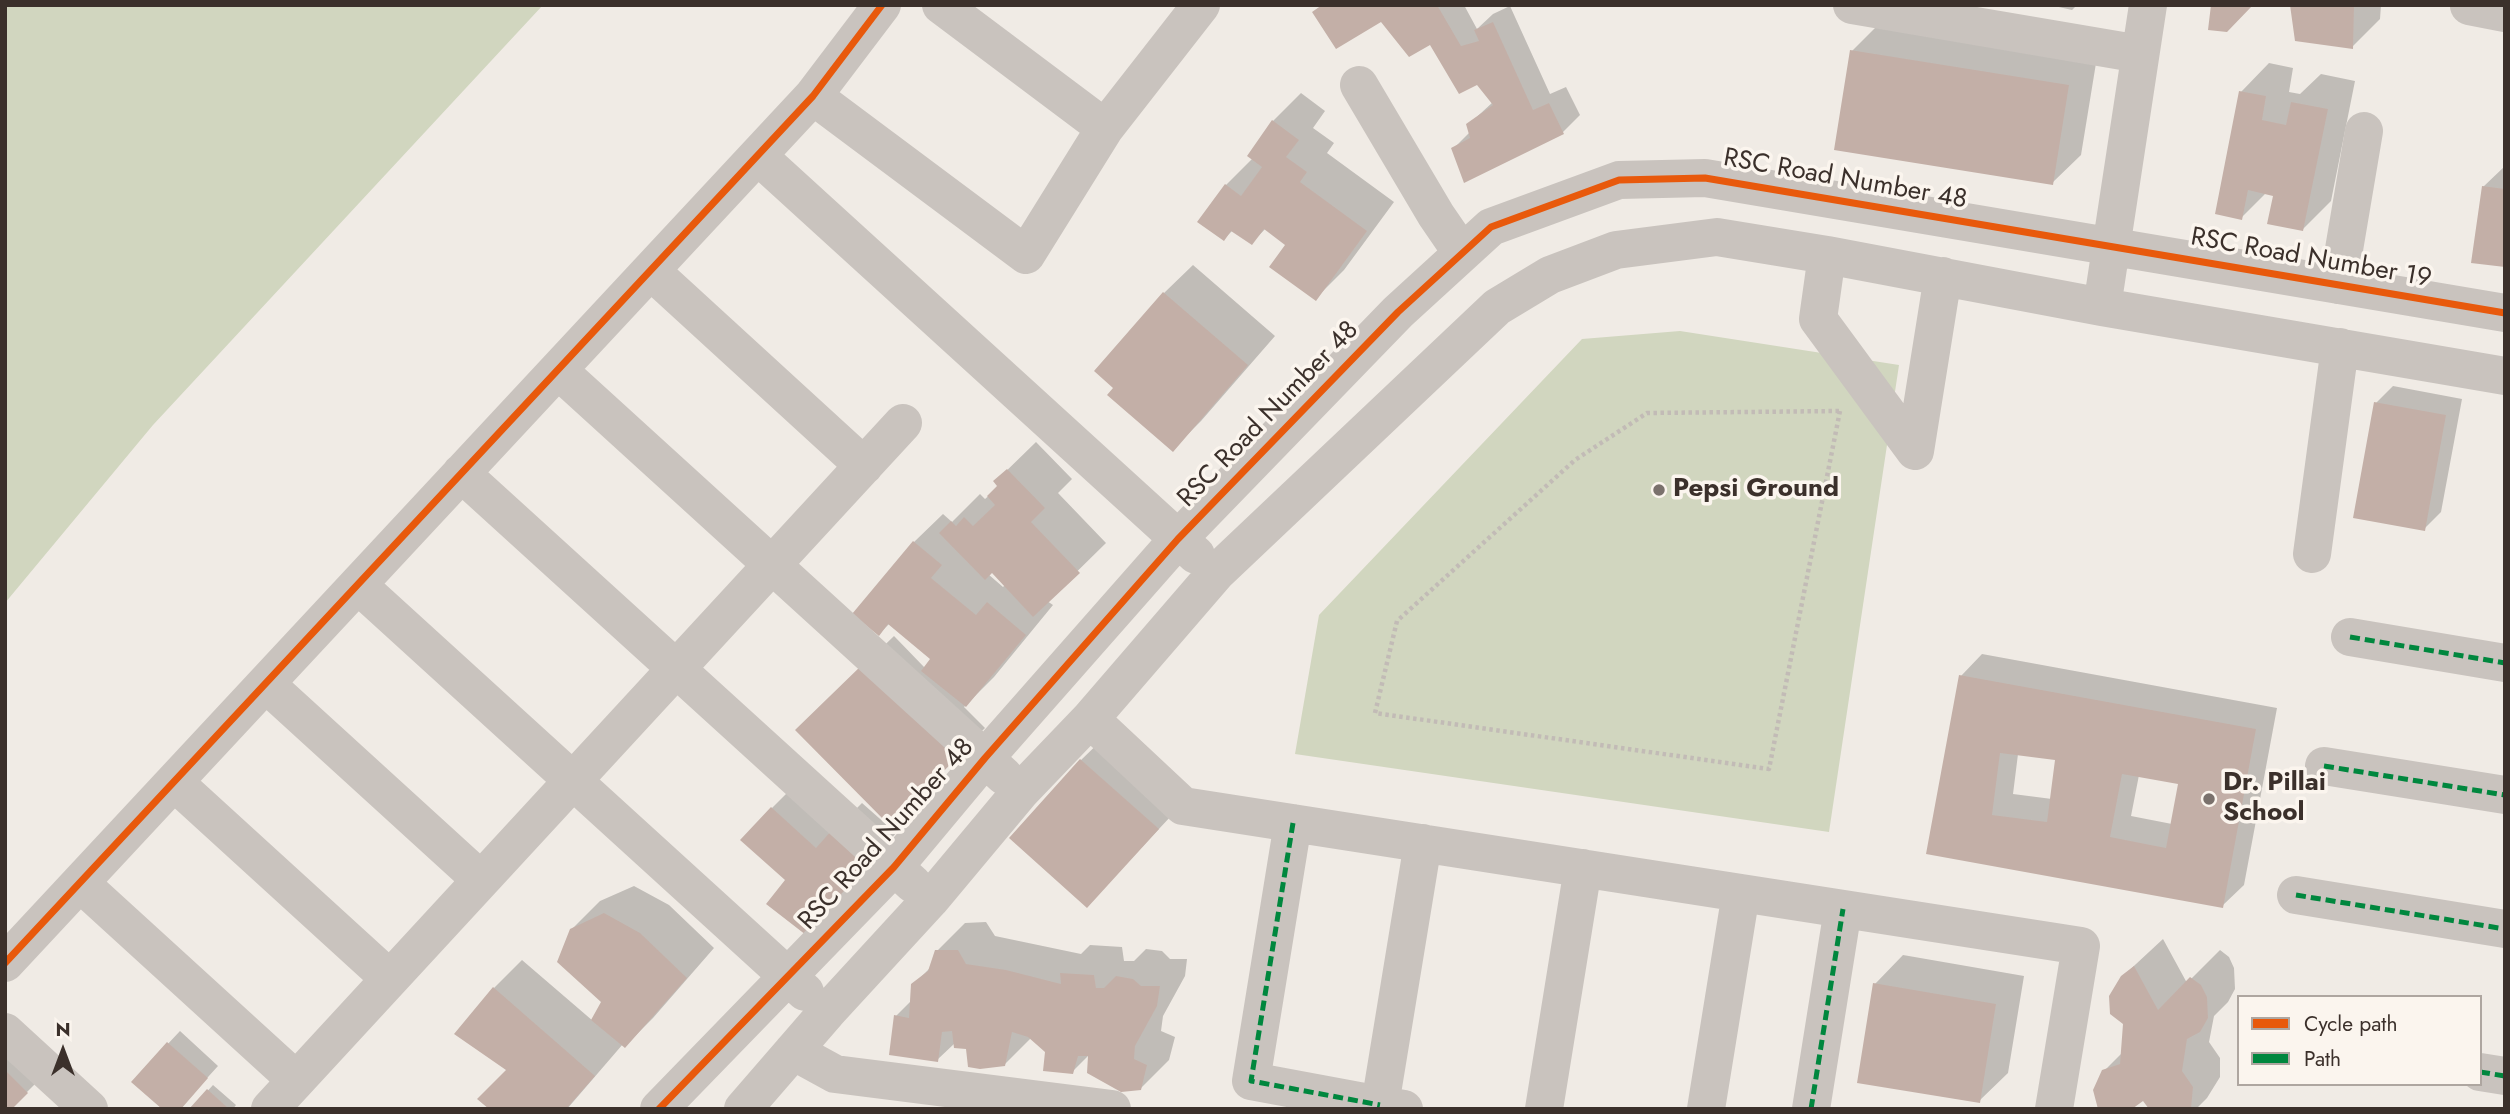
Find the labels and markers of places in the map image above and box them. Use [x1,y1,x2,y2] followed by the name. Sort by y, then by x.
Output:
[1673,474,1839,506] place label: Pepsi Ground
[1651,482,1667,498] marker: Pepsi Ground
[2223,768,2326,830] place label: Dr. Pillai School
[2201,791,2217,807] marker: Dr. Pillai School

